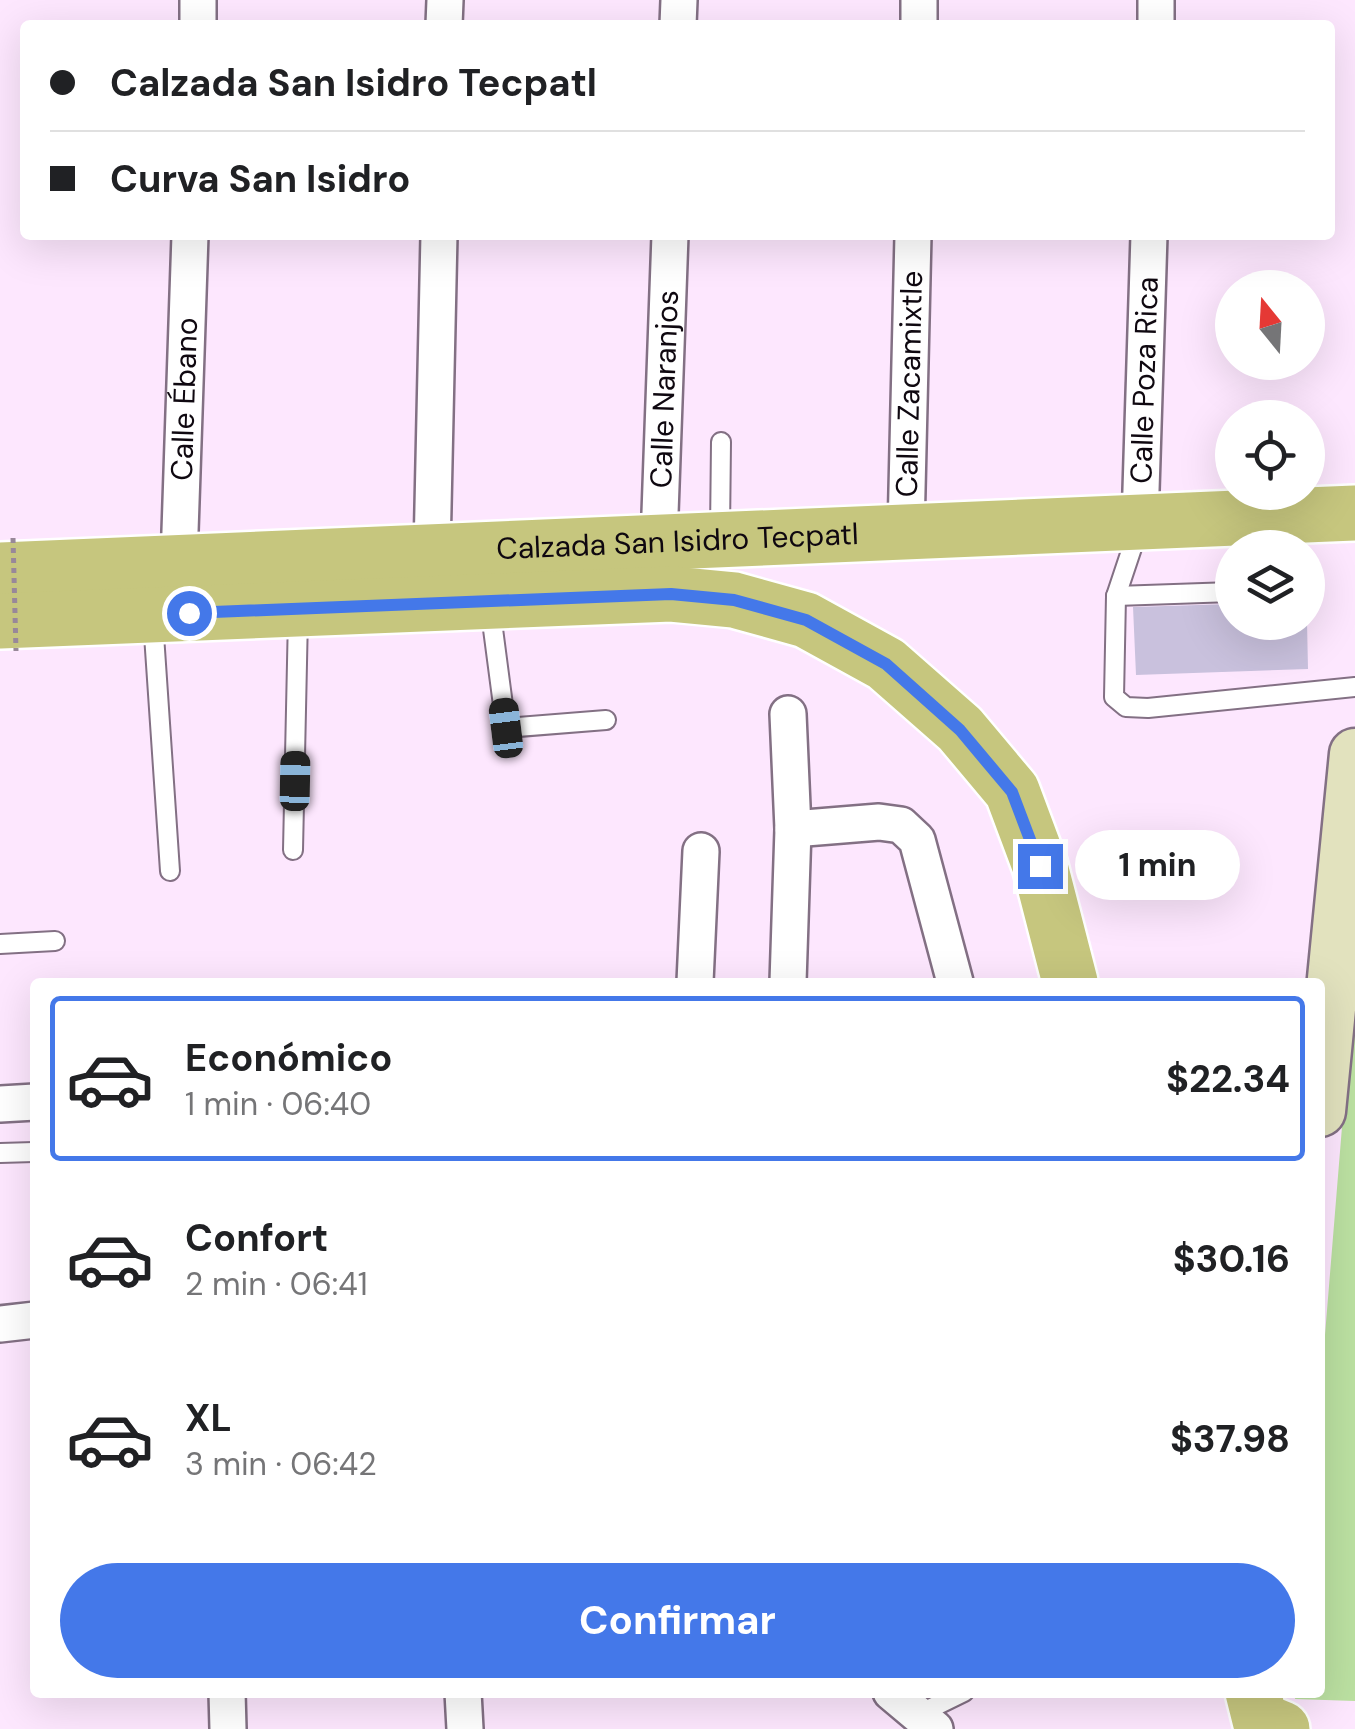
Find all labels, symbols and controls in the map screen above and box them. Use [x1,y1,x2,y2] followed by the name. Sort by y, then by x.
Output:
[110,58,597,108] text: Calzada San Isidro Tecpatl
[110,154,410,204] text: Curva San Isidro
[887,270,931,498] street label: Calle Zacamixtle
[1215,270,1325,380] north arrow
[1215,270,1325,640] map controls
[1121,276,1167,484] street label: Calle Poza Rica
[641,289,687,489] street label: Calle Naranjos
[162,317,206,481] street label: Calle Ébano
[1215,400,1325,510] button: locate
[495,514,859,568] street label: Calzada San Isidro Tecpatl
[1215,530,1325,640] button: layers
[167,591,212,636] route start
[487,696,525,760] car
[279,751,311,811] car
[1075,831,1240,901] callout: 1 min
[1018,844,1063,889] route end
[1119,844,1196,886] text: 1 min
[185,1033,392,1083] text: Económico
[65,1034,155,1124] icon: car
[1166,1054,1290,1104] text: $22.34
[185,1083,371,1125] text: 1 min · 06:40
[185,1213,328,1263] text: Confort
[65,1214,155,1304] icon: car
[1173,1234,1290,1284] text: $30.16
[185,1263,368,1305] text: 2 min · 06:41
[185,1393,232,1443] text: XL
[65,1394,155,1484] icon: car
[1170,1414,1290,1464] text: $37.98
[185,1443,377,1485] text: 3 min · 06:42
[60,1563,1295,1678] button: Confirmar

